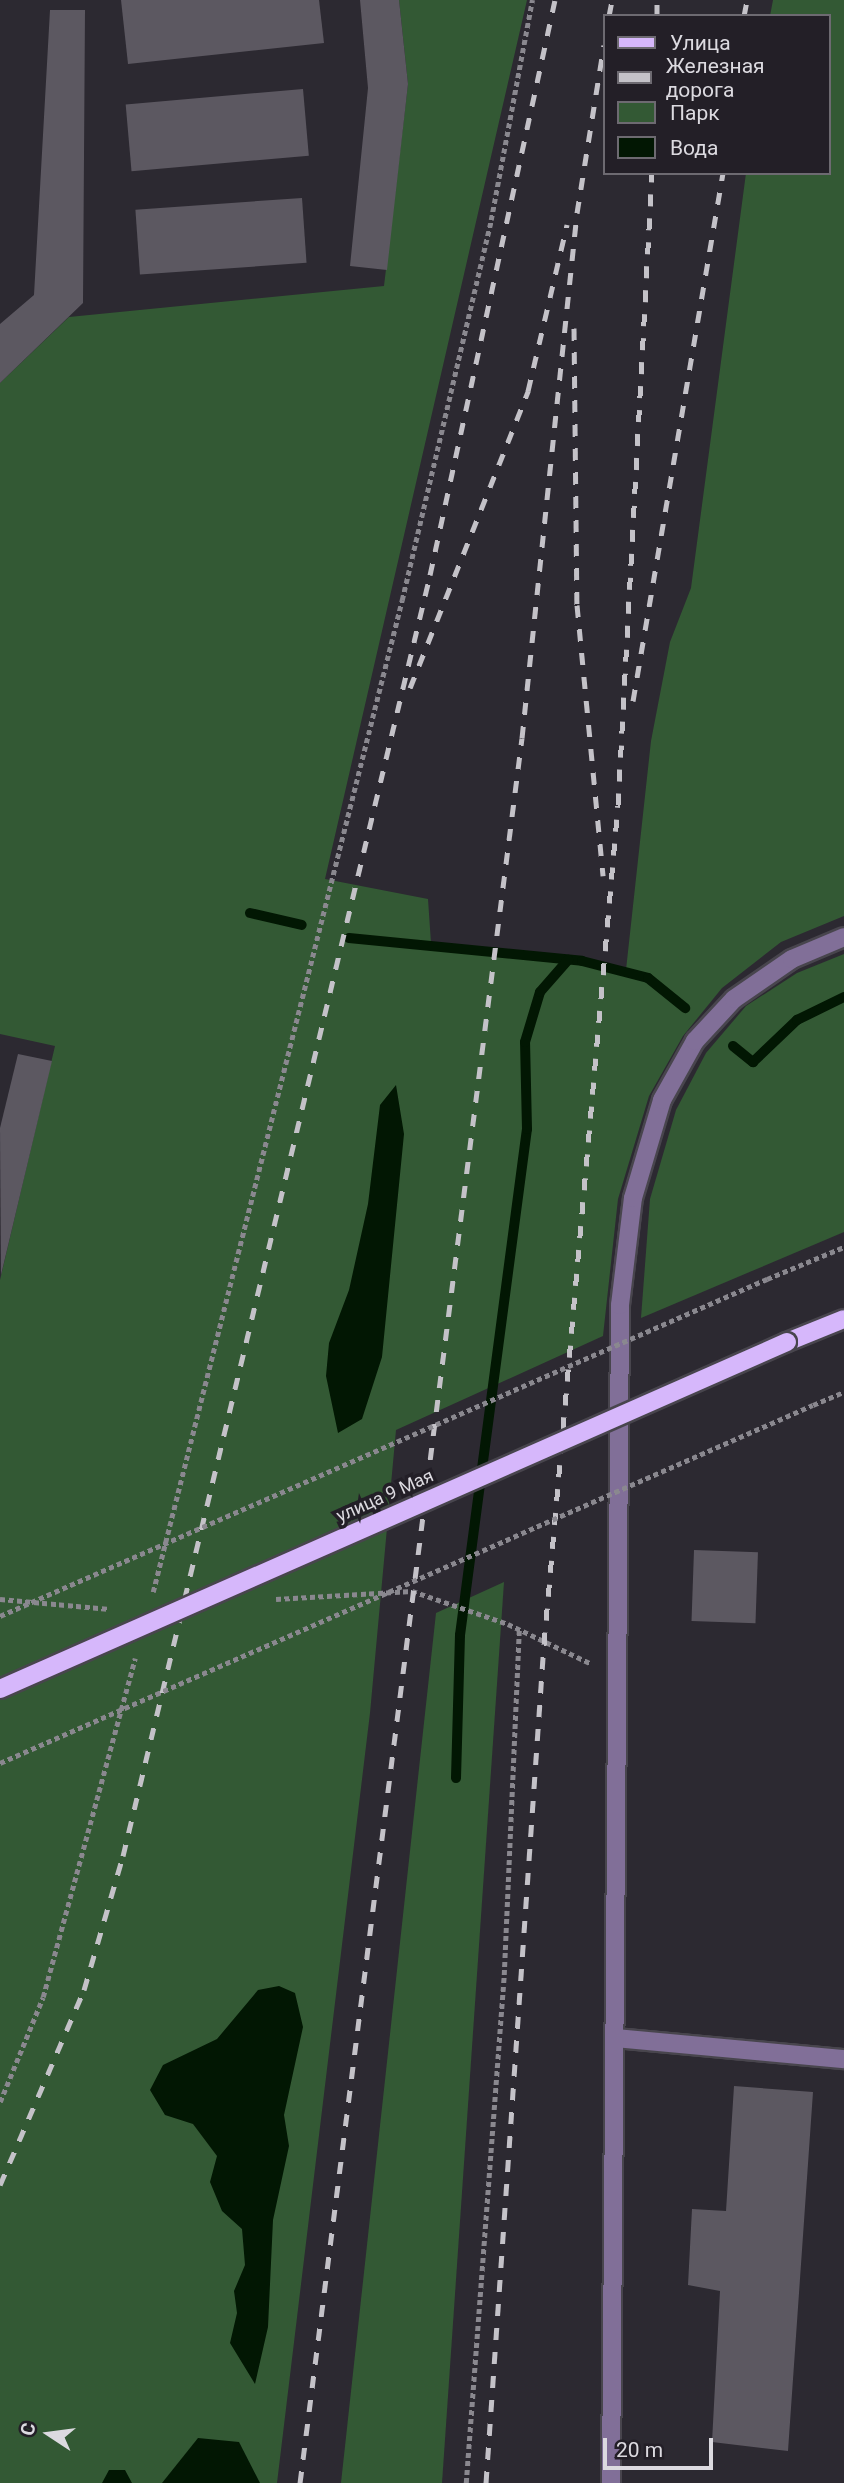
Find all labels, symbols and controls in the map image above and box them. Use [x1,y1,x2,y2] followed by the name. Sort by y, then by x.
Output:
[602,14,830,175] legend
[670,31,731,55] text: Улица
[666,54,765,102] text: Железная дорога
[670,101,720,125] text: Парк
[670,136,718,160] text: Вода
[333,1465,437,1527] street label: улица 9 Мая
[14,2399,84,2469] north arrow
[15,2421,41,2438] text: С
[606,2424,716,2468] scale bar
[616,2438,663,2462] text: 20 m

